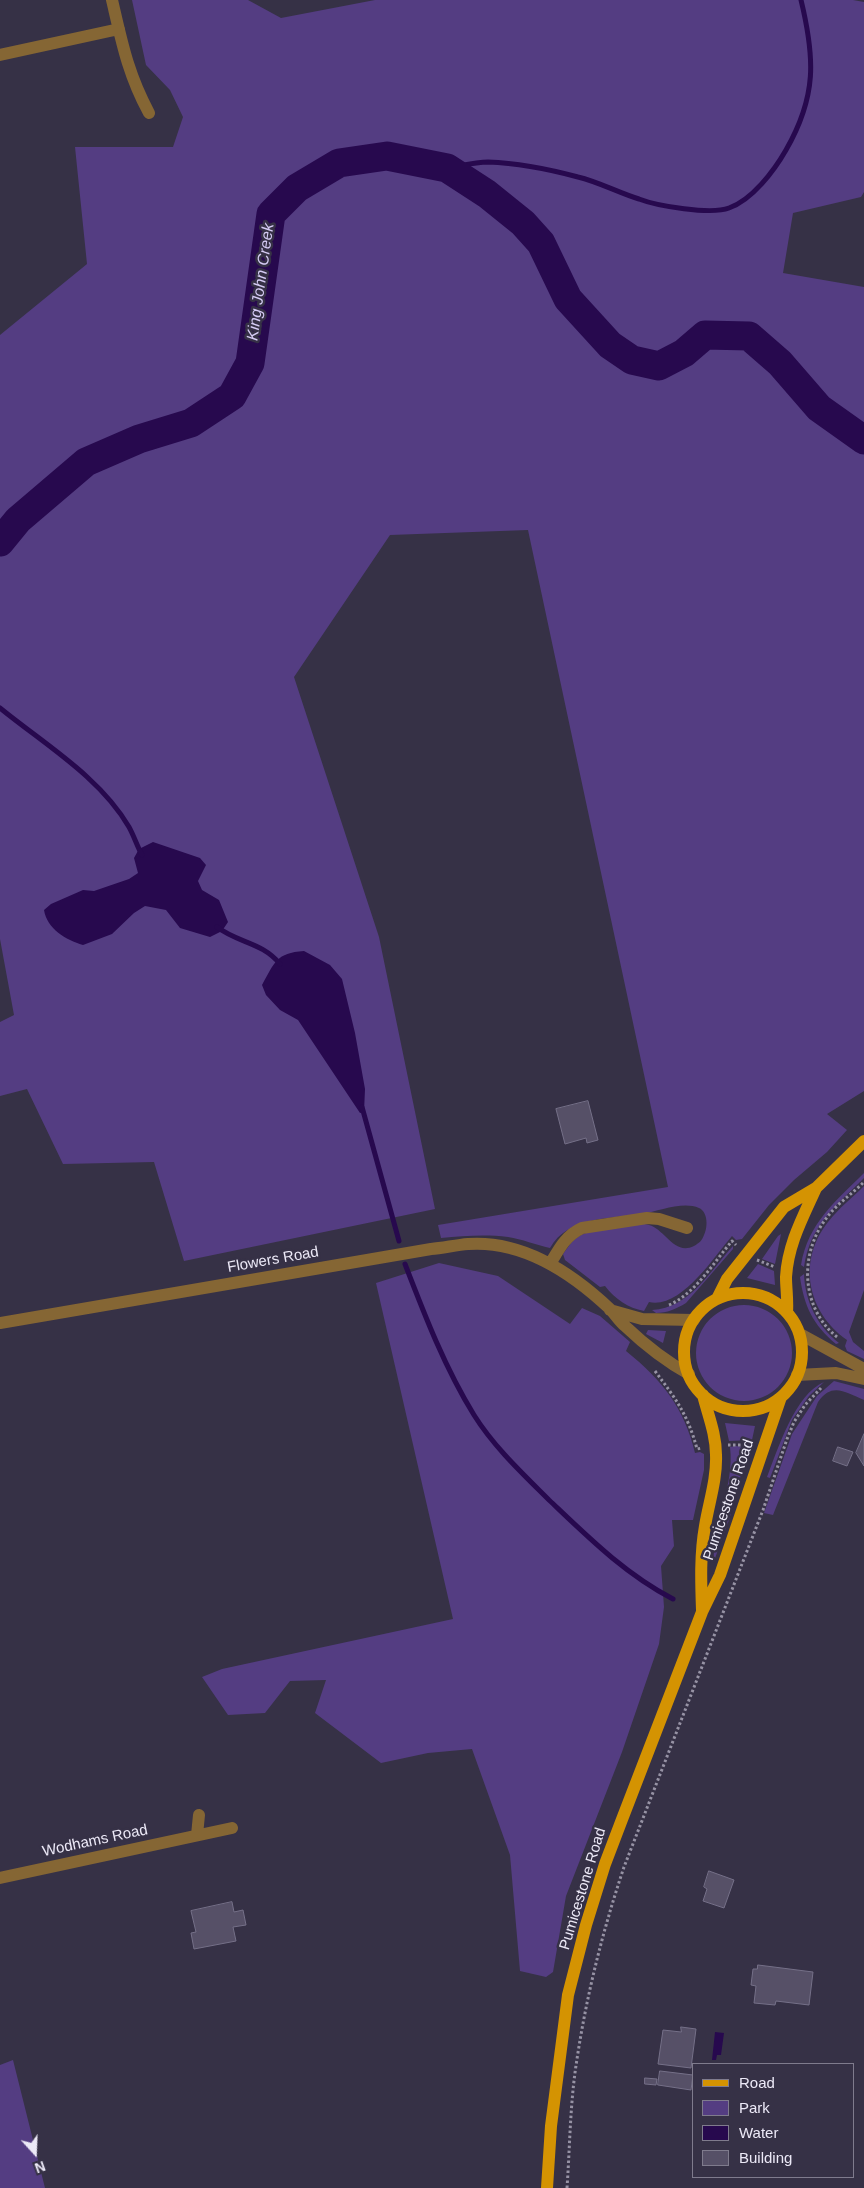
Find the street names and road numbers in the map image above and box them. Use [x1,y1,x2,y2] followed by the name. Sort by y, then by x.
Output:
[226,1243,320,1277] street label: Flowers Road
[700,1437,758,1563] street label: Pumicestone Road
[41,1821,149,1861] street label: Wodhams Road
[556,1826,610,1952] street label: Pumicestone Road

